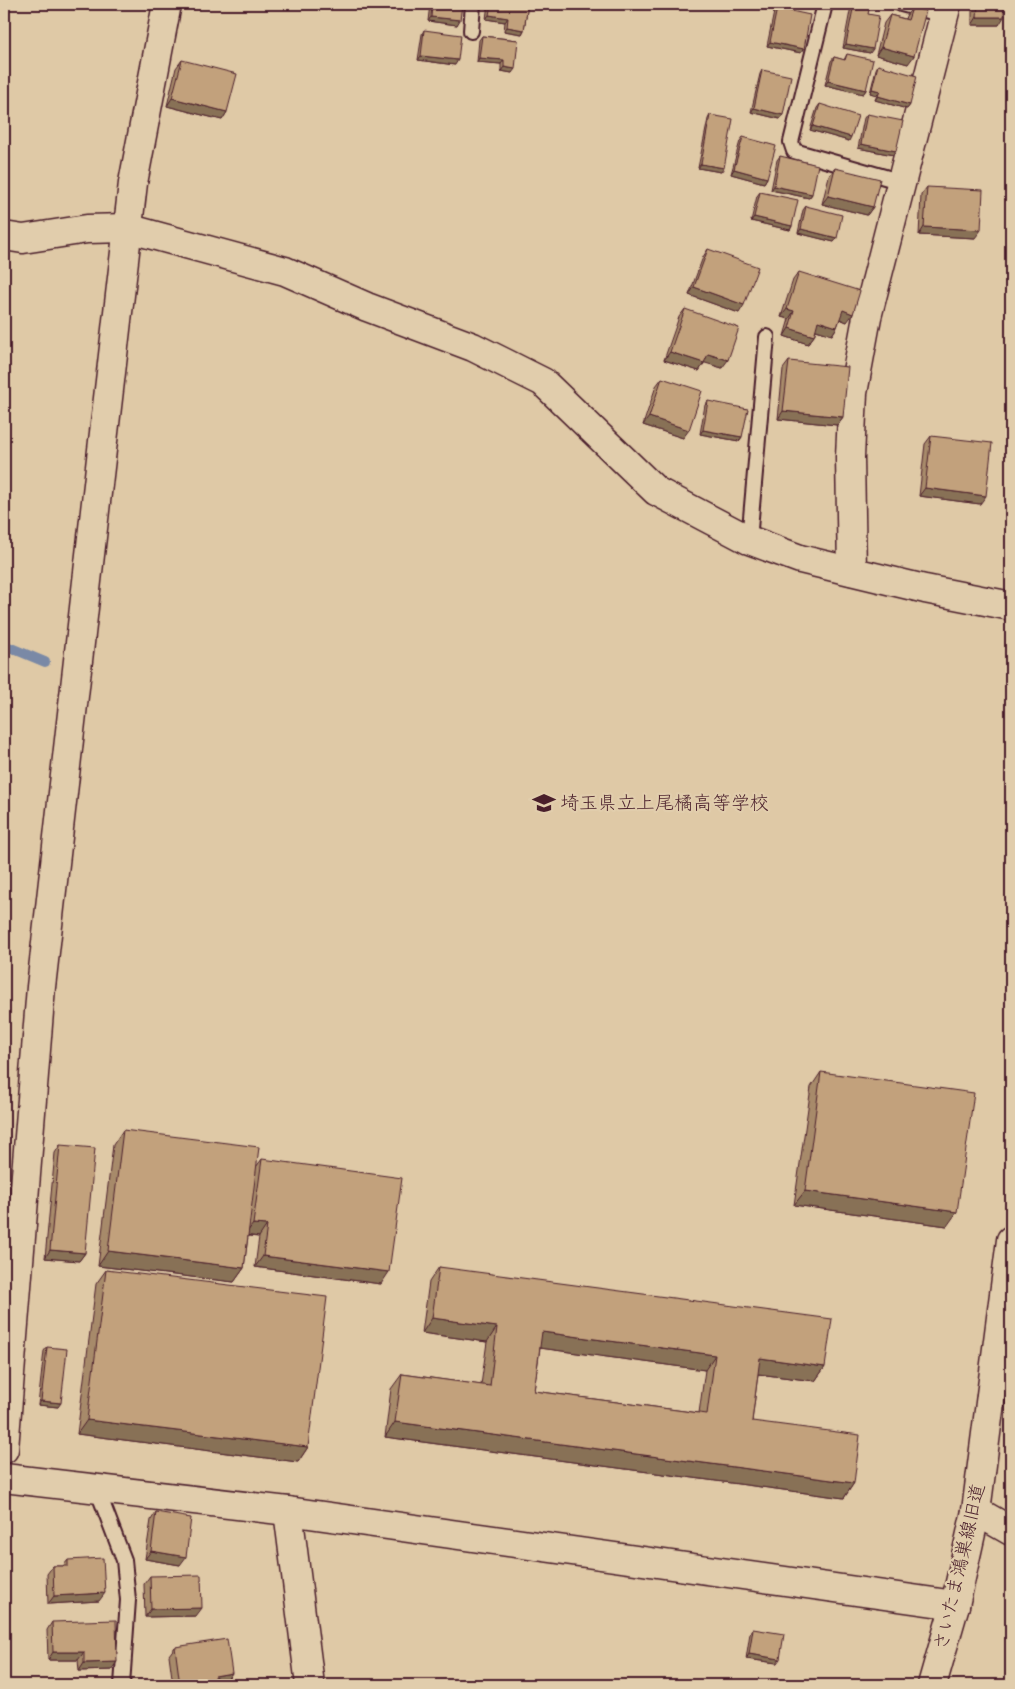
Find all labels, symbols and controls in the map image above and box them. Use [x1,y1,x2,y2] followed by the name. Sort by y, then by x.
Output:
[531,790,557,816] school or university icon: 埼玉県立上尾橘高等学校
[560,791,769,816] place label: 埼玉県立上尾橘高等学校
[929,1481,991,1653] street label: さいたま鴻巣線旧道

